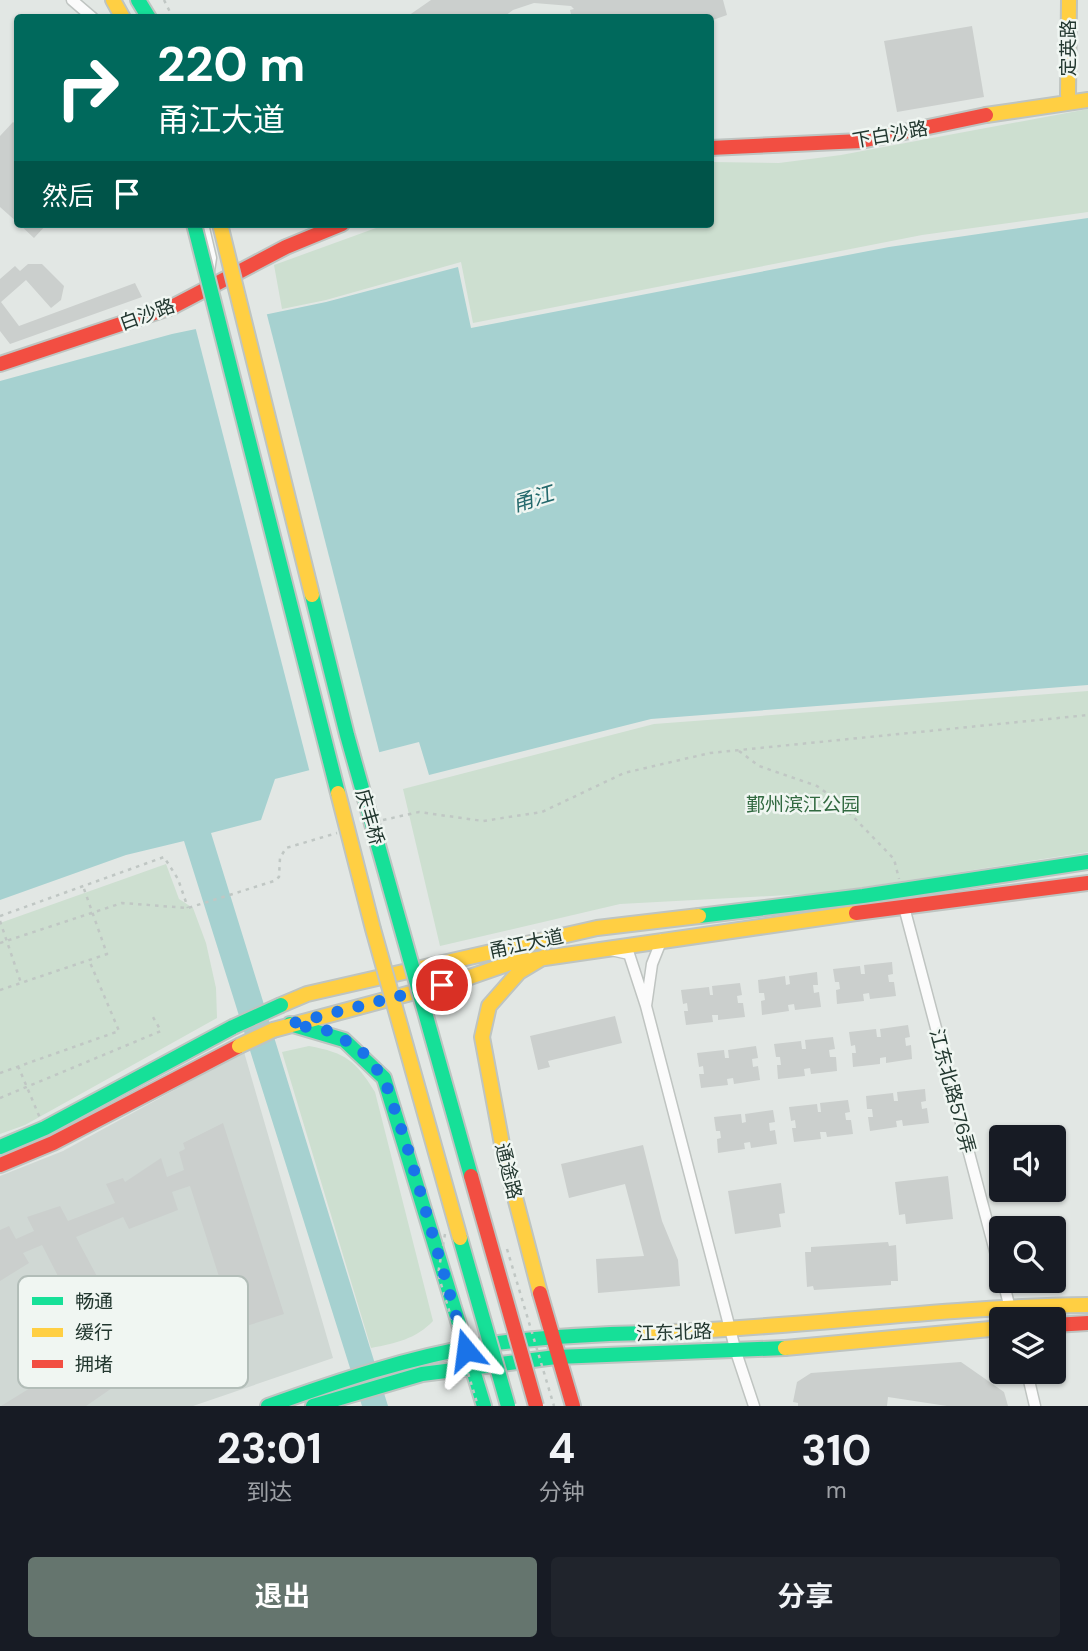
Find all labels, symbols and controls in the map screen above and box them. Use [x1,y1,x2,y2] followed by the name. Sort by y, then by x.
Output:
[1056,19,1081,77] street label: 定英路
[157,32,305,96] text: 220 m
[42,42,133,133] icon: right
[157,99,285,141] text: 甬江大道
[850,116,930,153] street label: 下白沙路
[108,175,146,213] icon: arrive
[42,179,94,213] text: 然后
[116,293,178,336] street label: 白沙路
[509,479,559,519] water label: 甬江
[350,786,389,848] street label: 庆丰桥
[746,792,860,817] park label: 鄞州滨江公园
[486,923,566,964] street label: 甬江大道
[412,955,472,1015] pin
[423,966,461,1004] icon: arrive
[924,1026,981,1156] street label: 江东北路576弄
[989,1125,1066,1384] map controls
[989,1125,1066,1202] button: sound
[489,1140,528,1202] street label: 通途路
[989,1216,1066,1293] button: search
[18,1276,248,1388] legend
[75,1289,113,1314] text: 畅通
[989,1307,1066,1384] button: layers
[429,1313,503,1387] position arrow
[636,1319,712,1346] street label: 江东北路
[75,1320,113,1345] text: 缓行
[75,1352,113,1377] text: 拥堵
[217,1421,322,1476] text: 23:01
[548,1421,575,1476] text: 4
[801,1423,871,1478] text: 310
[826,1475,847,1505] text: m
[246,1477,292,1507] text: 到达
[539,1477,585,1507] text: 分钟
[28,1557,537,1637] button: 退出
[551,1557,1060,1637] button: 分享

